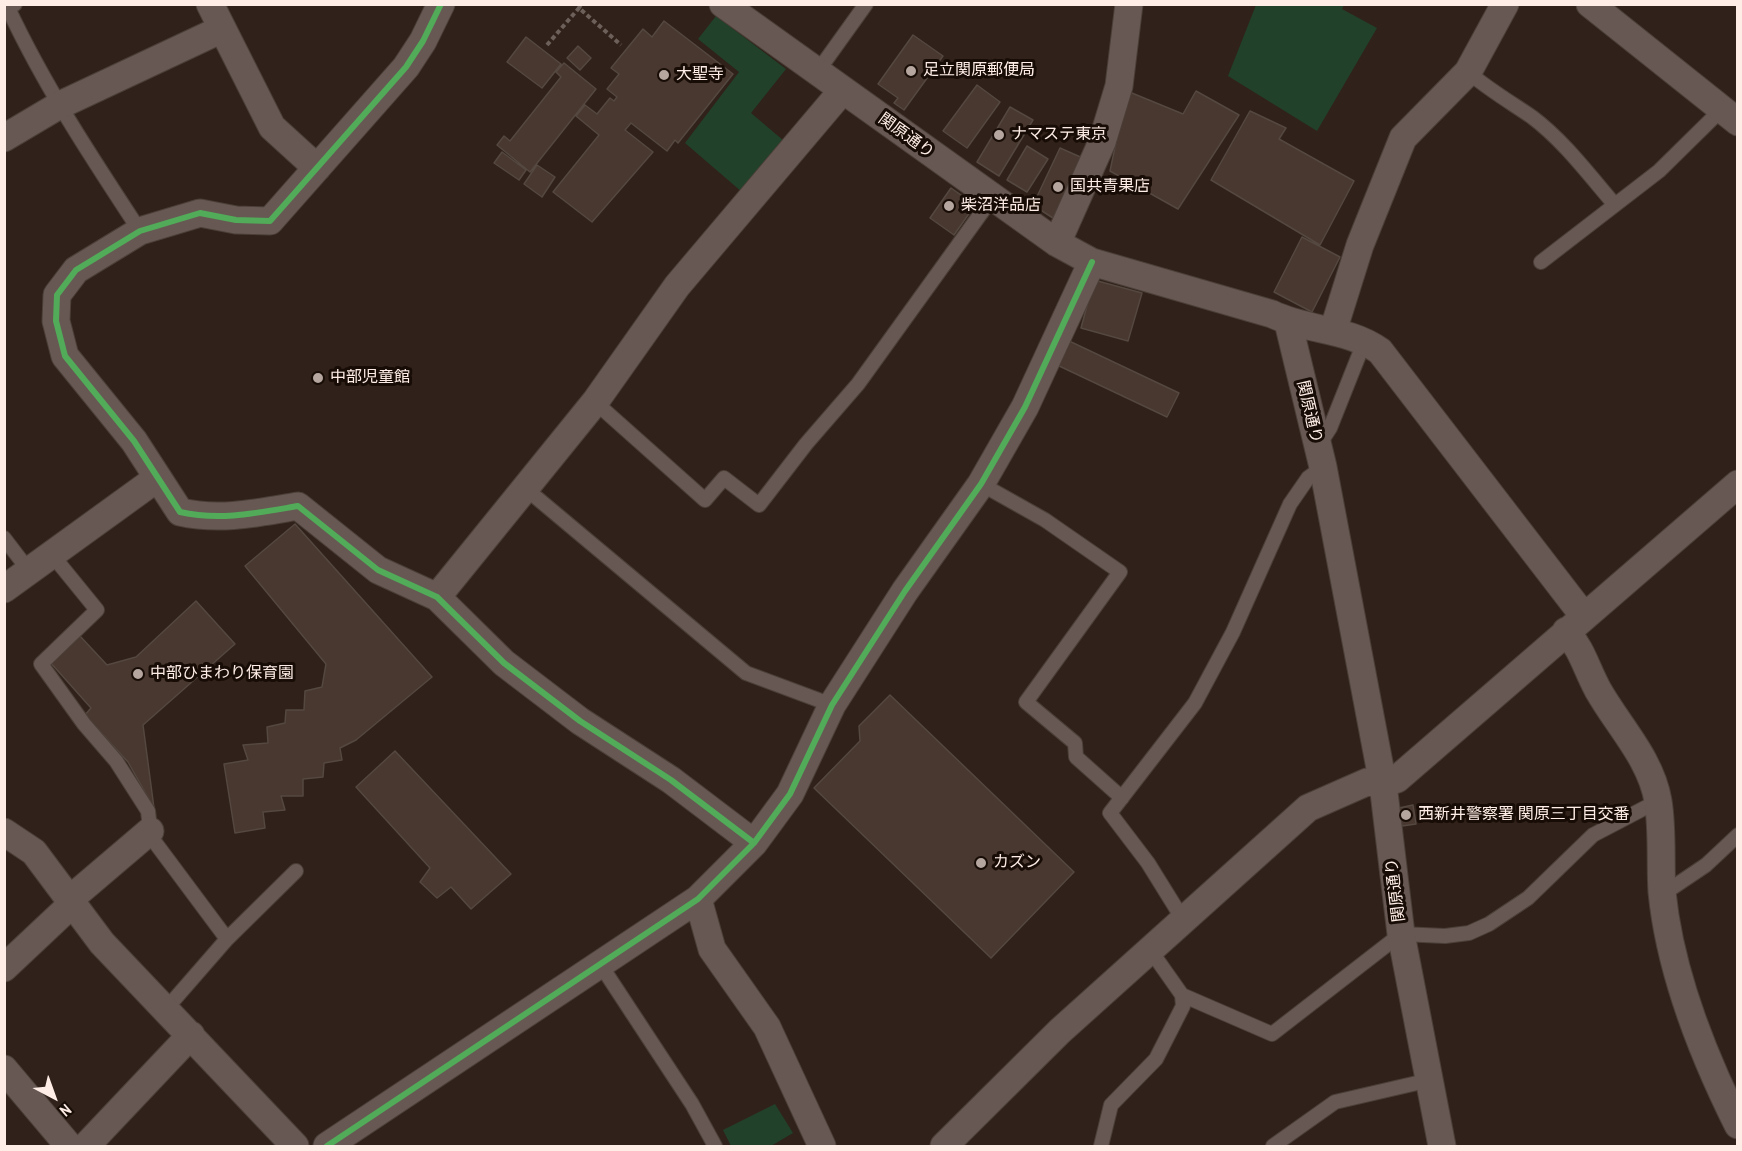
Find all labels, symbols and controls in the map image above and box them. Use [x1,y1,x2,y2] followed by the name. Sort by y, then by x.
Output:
[923,61,1035,81] place label: 足立関原郵便局
[904,64,918,78] marker: 足立関原郵便局
[676,65,724,85] place label: 大聖寺
[657,68,671,82] marker: 大聖寺
[874,109,938,163] street label: 関原通り
[1011,125,1107,145] place label: ナマステ東京
[992,128,1006,142] marker: ナマステ東京
[1070,177,1150,197] place label: 国共青果店
[1051,180,1065,194] marker: 国共青果店
[961,196,1041,216] place label: 柴沼洋品店
[942,199,956,213] marker: 柴沼洋品店
[330,368,410,388] place label: 中部児童館
[311,371,325,385] marker: 中部児童館
[1292,379,1326,445] street label: 関原通り
[150,664,294,684] place label: 中部ひまわり保育園
[131,667,145,681] marker: 中部ひまわり保育園
[1418,805,1630,825] place label: 西新井警察署 関原三丁目交番
[1399,808,1413,822] marker: 西新井警察署 関原三丁目交番
[993,853,1041,873] place label: カズン
[974,856,988,870] marker: カズン
[1383,857,1409,923] street label: 関原通り
[24,1067,84,1127] north arrow
[55,1099,77,1122] text: N

